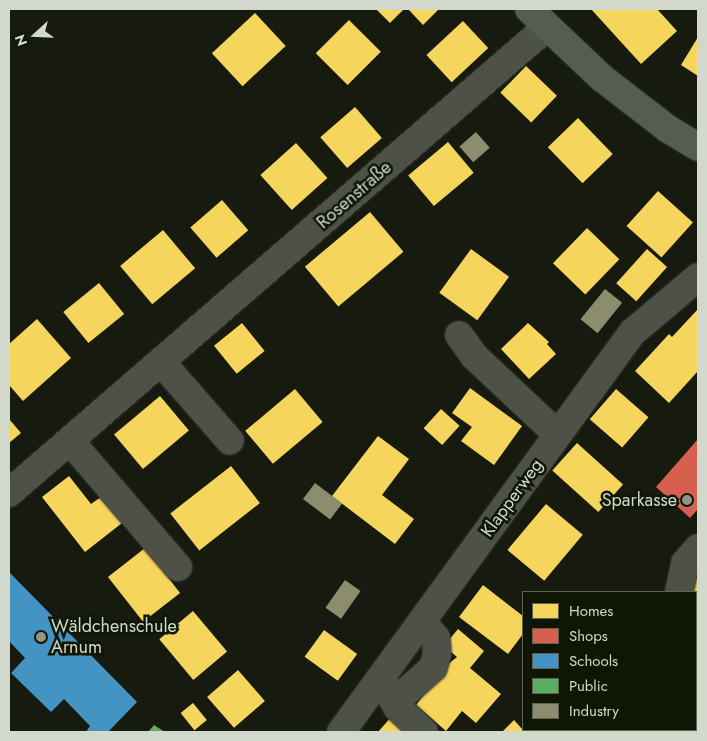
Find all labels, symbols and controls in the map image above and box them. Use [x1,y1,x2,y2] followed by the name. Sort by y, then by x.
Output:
[10,10,60,60] north arrow
[10,31,32,49] text: N
[312,157,396,233] street label: Rosenstraße
[477,455,547,541] street label: Klapperweg
[602,489,677,511] place label: Sparkasse
[681,494,693,506] marker: Sparkasse
[522,591,697,731] legend
[569,600,613,622] text: Homes
[51,616,177,659] place label: Wäldchenschule Arnum
[569,625,608,647] text: Shops
[35,631,47,643] marker: Wäldchenschule Arnum
[569,650,618,672] text: Schools
[569,675,608,697] text: Public
[569,700,619,722] text: Industry

